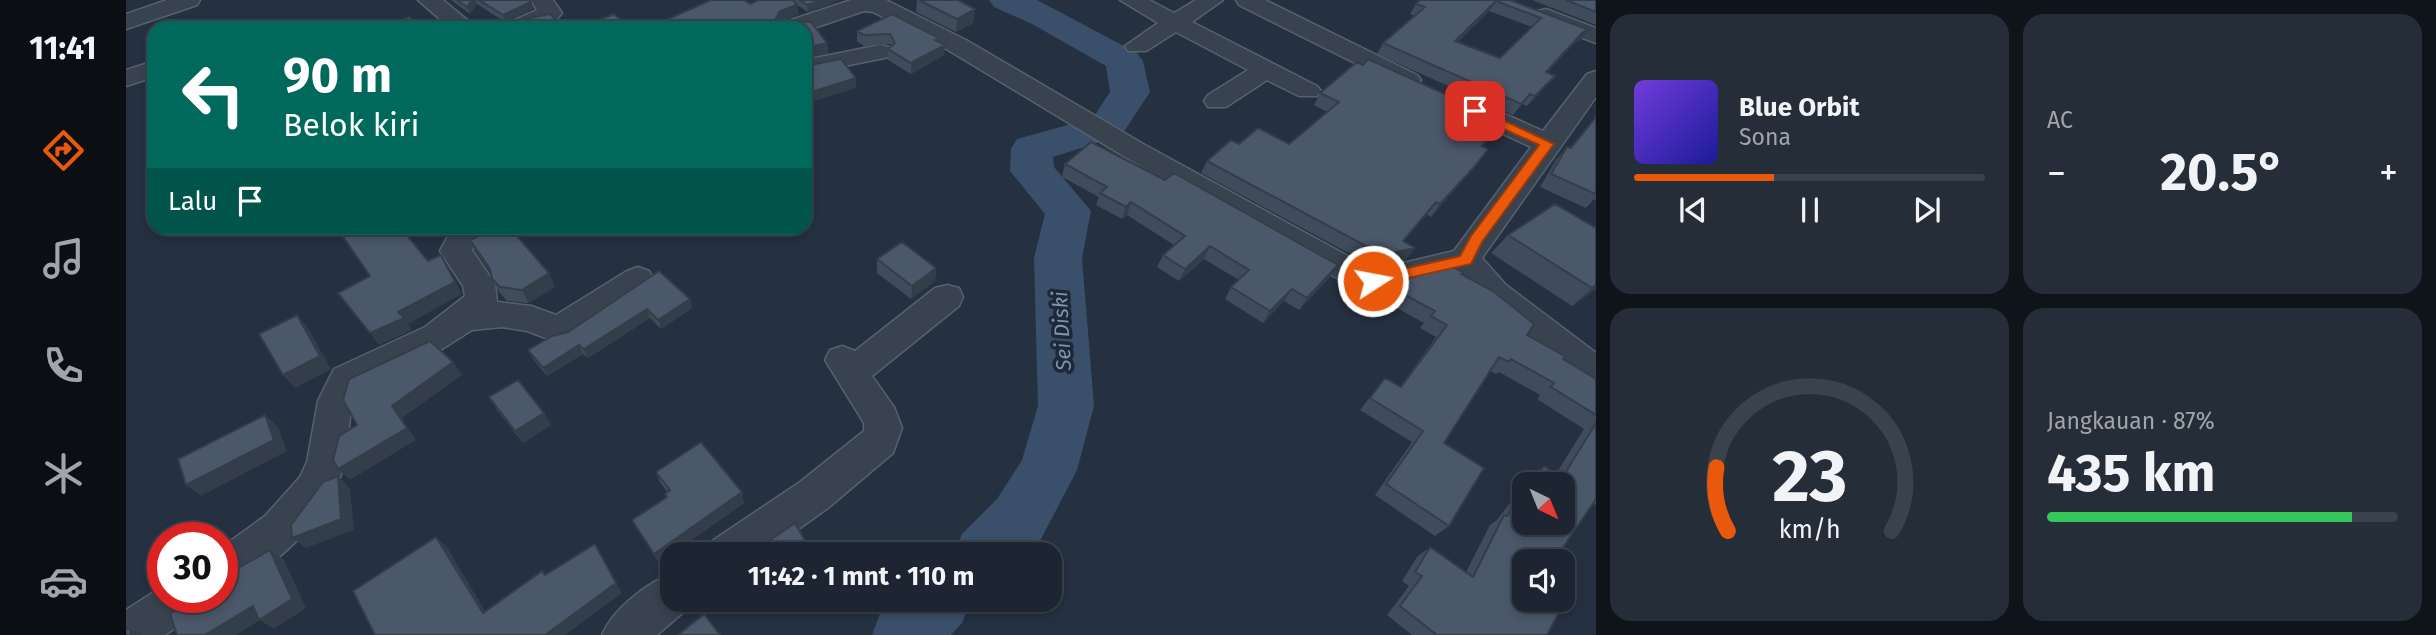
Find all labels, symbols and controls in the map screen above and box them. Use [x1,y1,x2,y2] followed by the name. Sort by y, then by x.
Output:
[29,29,97,67] text: 11:41
[283,46,392,105] text: 90 m
[168,49,259,140] icon: left
[1445,81,1505,141] pin
[1456,92,1494,130] icon: arrive
[1739,92,1859,123] text: Blue Orbit
[283,106,419,144] text: Belok kiri
[2047,106,2073,134] text: AC
[1739,123,1791,151] text: Sona
[39,126,88,175] icon: directions
[2160,141,2285,204] text: 20.5°
[2047,150,2066,196] text: −
[2379,150,2398,196] text: +
[231,182,269,220] icon: arrive
[168,186,217,217] text: Lalu
[1674,191,1712,229] icon: previous
[1791,191,1829,229] icon: pause
[1908,191,1946,229] icon: next
[39,234,88,283] icon: music
[1336,244,1410,318] position arrow
[1047,290,1077,372] water label: Sei Diski
[39,341,88,390] icon: phone
[2047,407,2215,435] text: Jangkauan · 87%
[1772,433,1847,520] text: 23
[2047,442,2215,505] text: 435 km
[39,449,88,498] icon: climate
[1512,472,1575,536] north arrow
[1512,472,1575,612] map controls
[1779,514,1840,544] text: km/h
[147,522,238,613] speed limit sign: 30
[1512,549,1575,612] button: sound
[39,557,88,606] icon: car
[748,561,974,592] text: 11:42 · 1 mnt · 110 m

